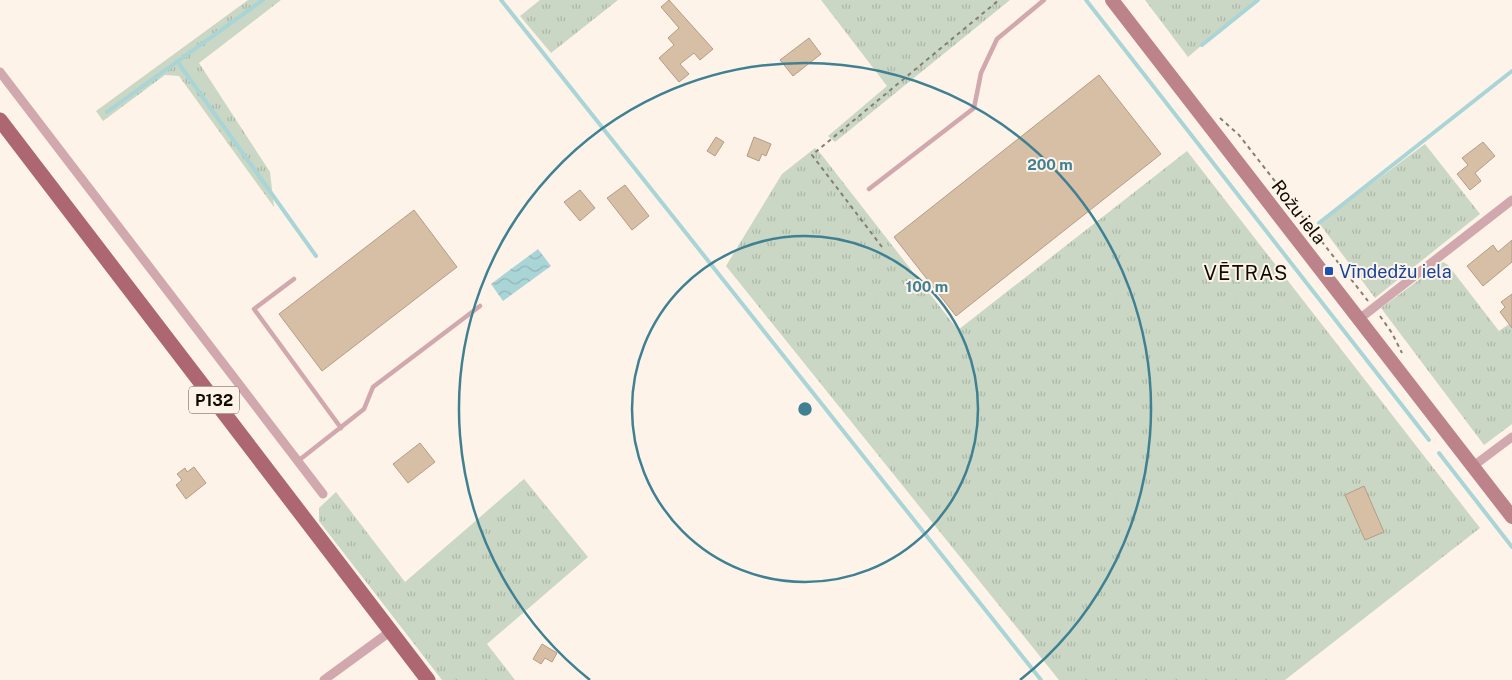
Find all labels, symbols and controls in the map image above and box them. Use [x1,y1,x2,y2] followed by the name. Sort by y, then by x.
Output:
[1027,156,1073,173] text: 200 m
[1268,176,1330,248] street label: Rožu iela
[1204,261,1288,285] district label: VĒTRAS
[1339,261,1452,282] place label: Vīndedžu iela
[1323,265,1335,277] marker: Vīndedžu iela
[906,278,948,295] text: 100 m
[189,386,239,414] road number: P132
[796,400,814,418] centre of rings

